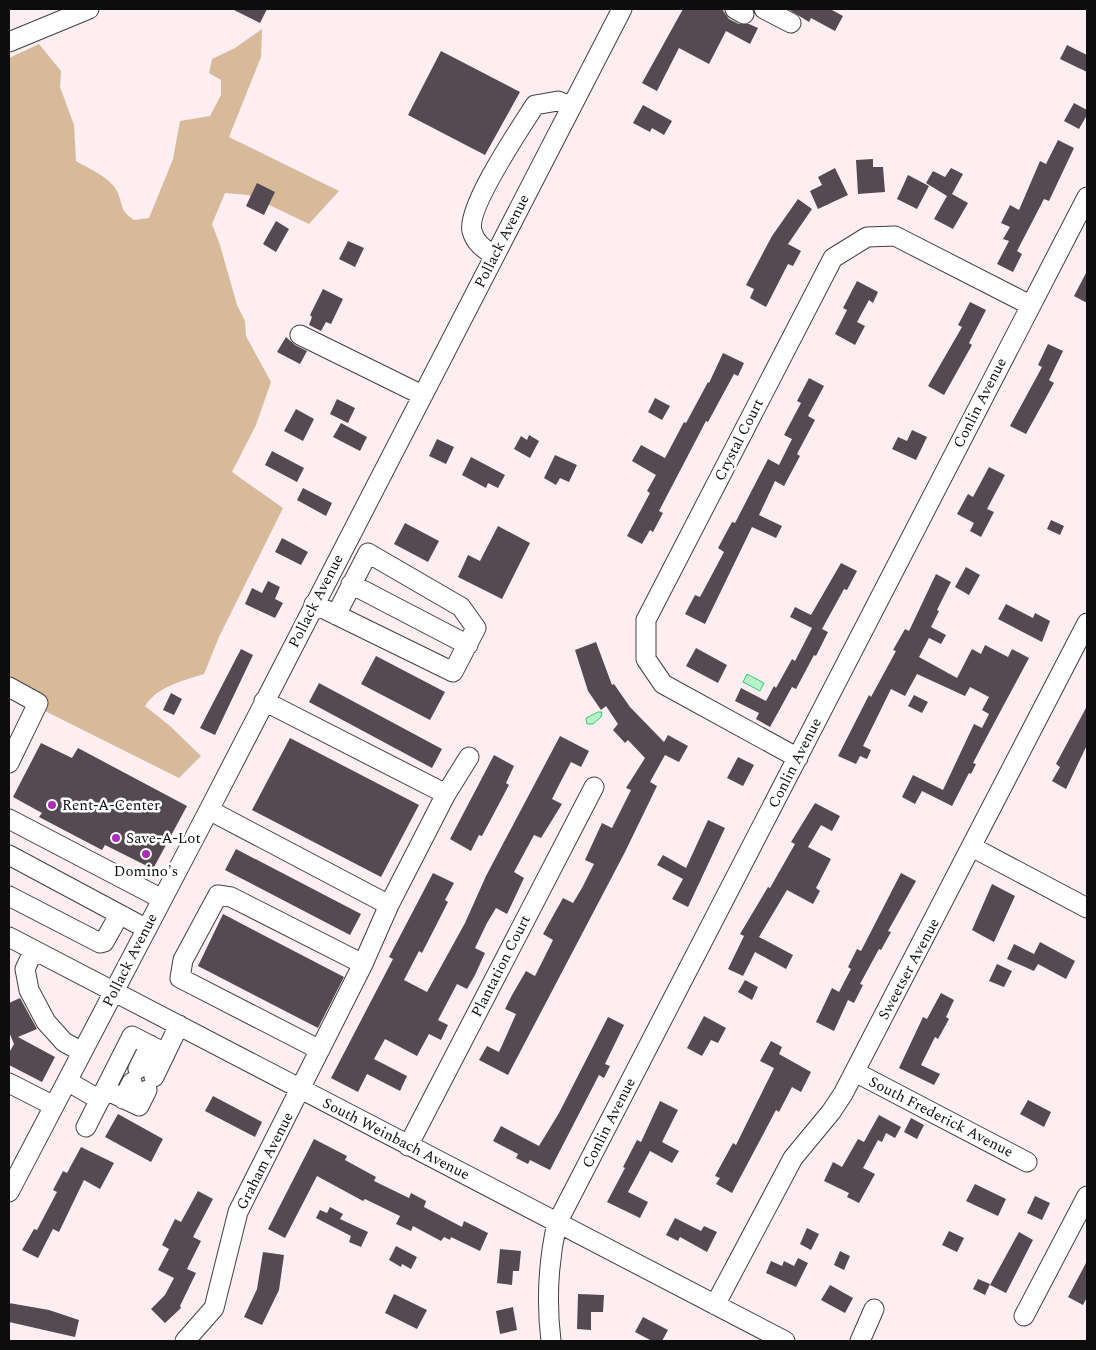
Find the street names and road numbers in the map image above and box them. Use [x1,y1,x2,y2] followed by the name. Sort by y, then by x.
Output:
[469,190,535,292] street label: Pollack Avenue
[947,354,1013,452] street label: Conlin Avenue
[708,395,770,485] street label: Crystal Court
[283,550,349,652] street label: Pollack Avenue
[762,714,828,812] street label: Conlin Avenue
[97,909,163,1011] street label: Pollack Avenue
[465,911,537,1021] street label: Plantation Court
[872,914,946,1024] street label: Sweetser Avenue
[865,1071,1017,1163] street label: South Frederick Avenue
[576,1074,642,1172] street label: Conlin Avenue
[318,1092,474,1186] street label: South Weinbach Avenue
[230,1108,300,1214] street label: Graham Avenue

